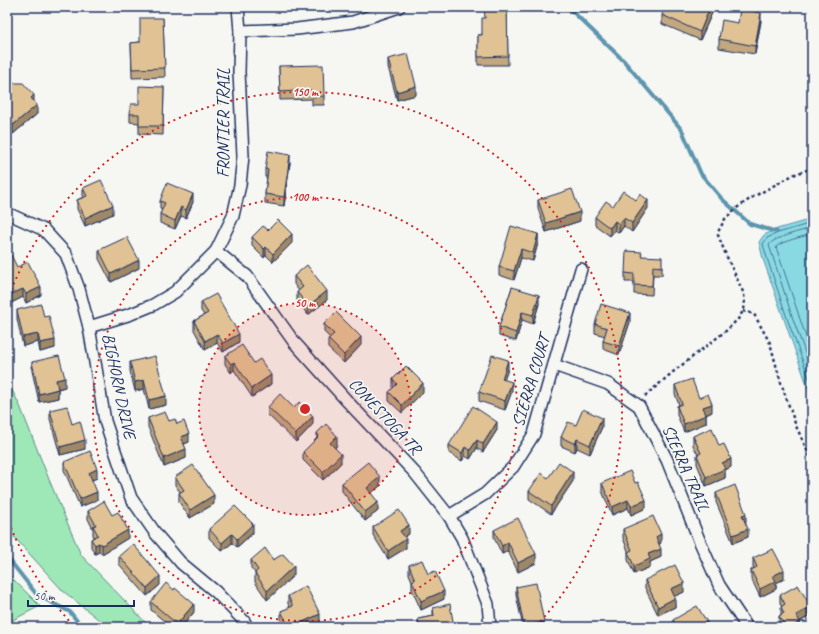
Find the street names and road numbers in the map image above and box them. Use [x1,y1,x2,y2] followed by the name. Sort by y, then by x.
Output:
[213,67,234,178] street label: FRONTIER TRAIL
[507,329,556,429] street label: SIERRA COURT
[98,331,141,443] street label: BIGHORN DRIVE
[344,373,427,460] street label: CONESTOGA TR
[658,421,715,515] street label: SIERRA TRAIL

